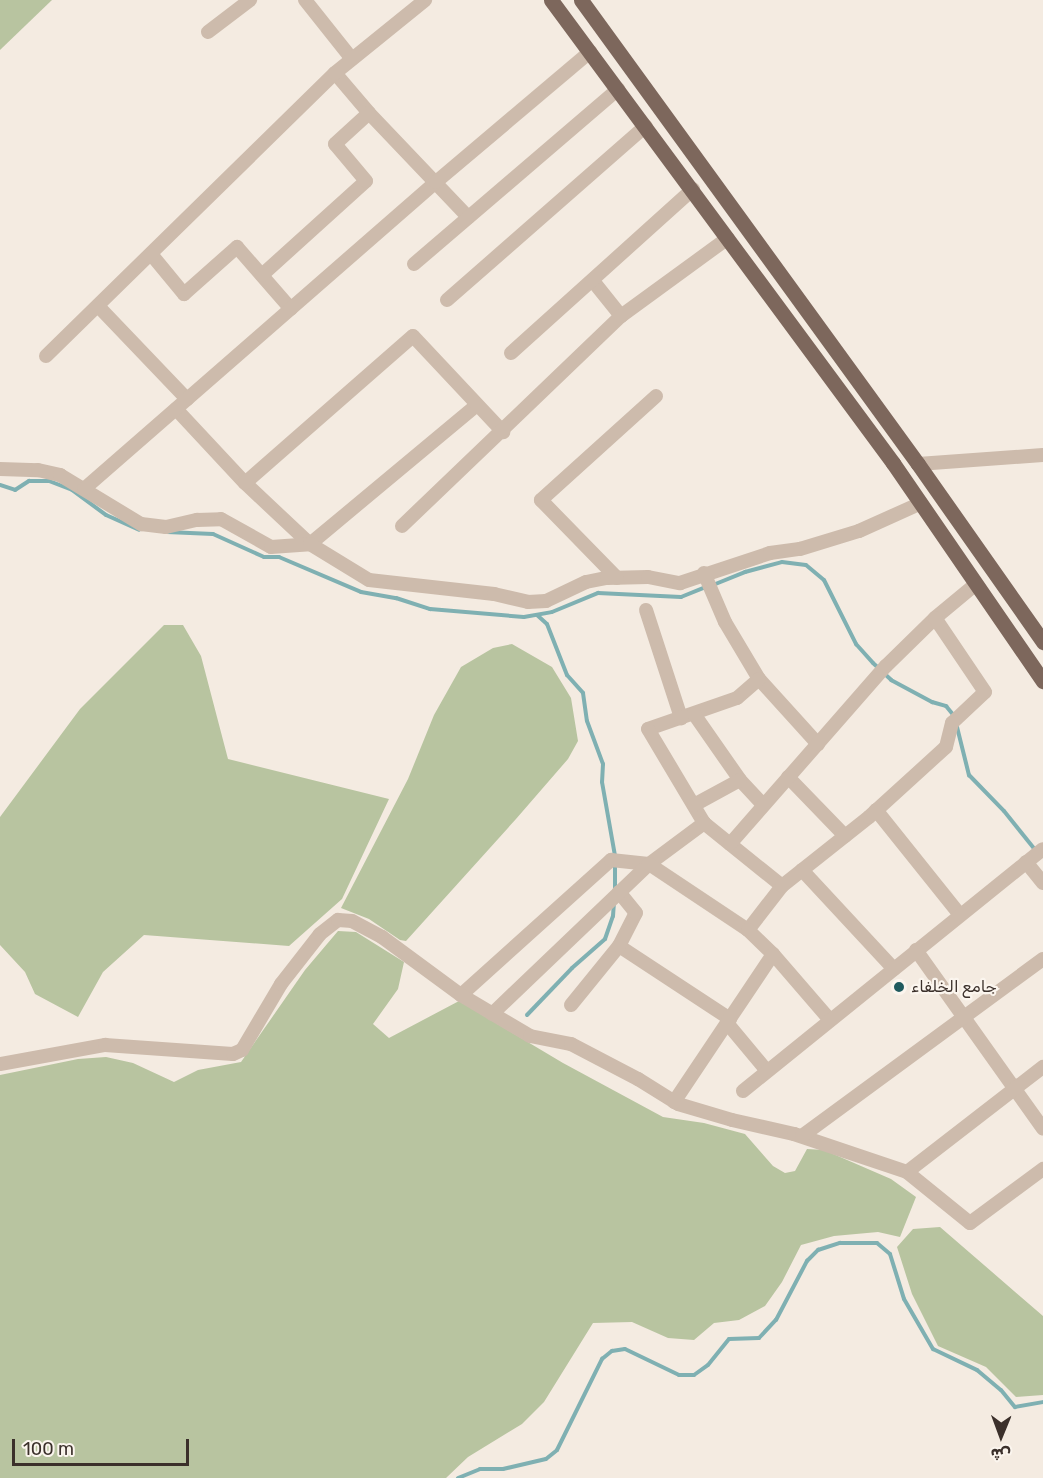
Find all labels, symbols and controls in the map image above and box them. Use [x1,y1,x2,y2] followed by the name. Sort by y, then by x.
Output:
[911,977,997,997] place label: جامع الخلفاء
[892,980,906,994] marker: جامع الخلفاء
[971,1406,1031,1466] north arrow
[15,1427,192,1465] scale bar
[23,1438,74,1460] text: 100 m
[990,1445,1011,1464] text: ش

